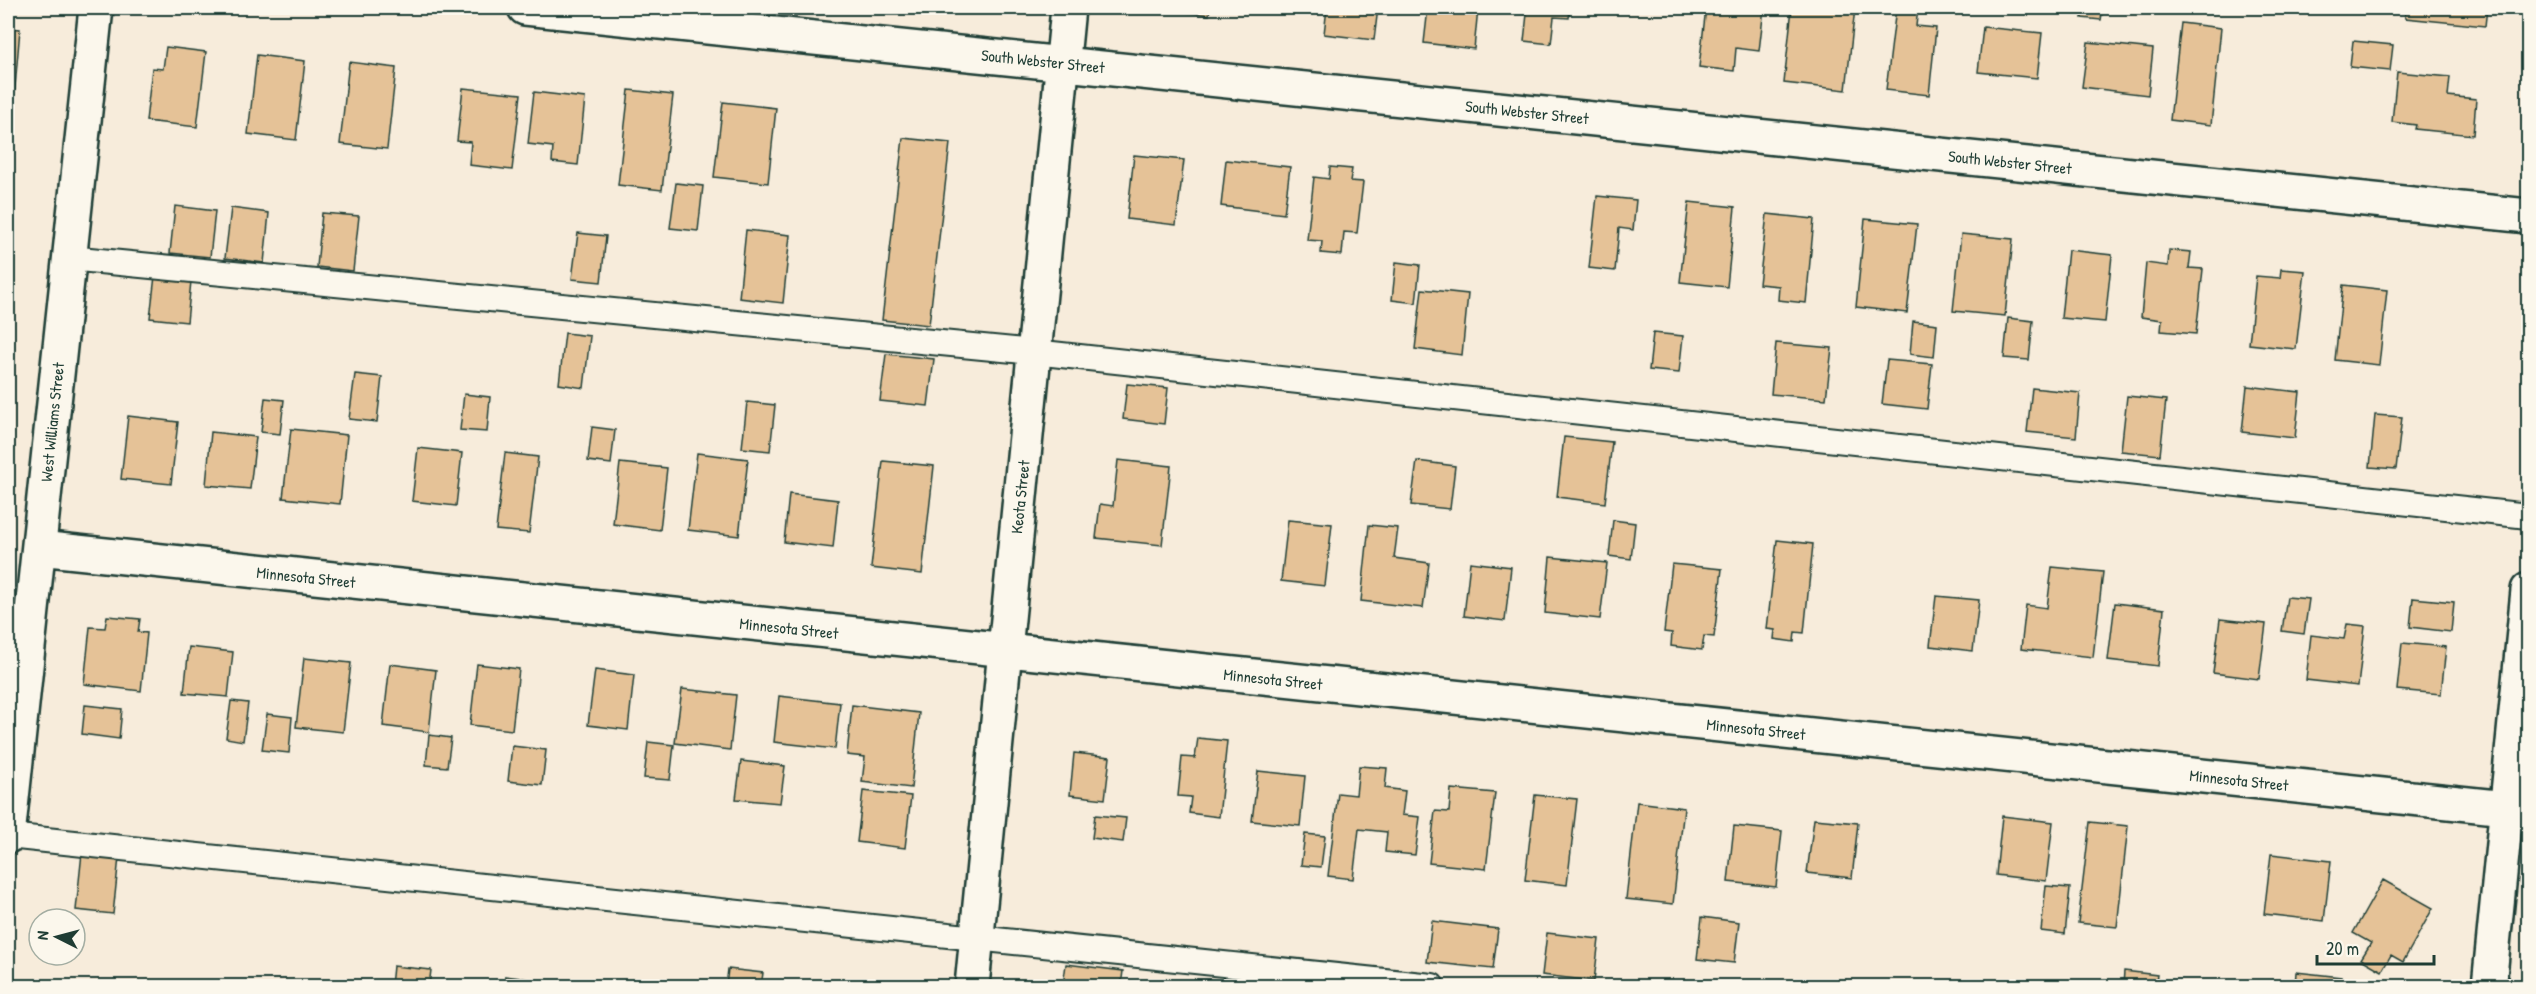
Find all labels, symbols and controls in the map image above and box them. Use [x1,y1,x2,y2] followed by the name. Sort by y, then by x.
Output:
[980,44,1106,78] street label: South Webster Street
[1464,95,1590,129] street label: South Webster Street
[1947,145,2073,179] street label: South Webster Street
[35,361,69,483] street label: West Williams Street
[1005,459,1035,535] street label: Keota Street
[255,561,357,593] street label: Minnesota Street
[738,612,840,644] street label: Minnesota Street
[1222,663,1324,695] street label: Minnesota Street
[1705,713,1807,745] street label: Minnesota Street
[2188,764,2290,796] street label: Minnesota Street
[27,907,87,967] north arrow
[2317,928,2434,966] scale bar
[31,930,54,941] text: N
[2326,936,2359,961] text: 20 m

